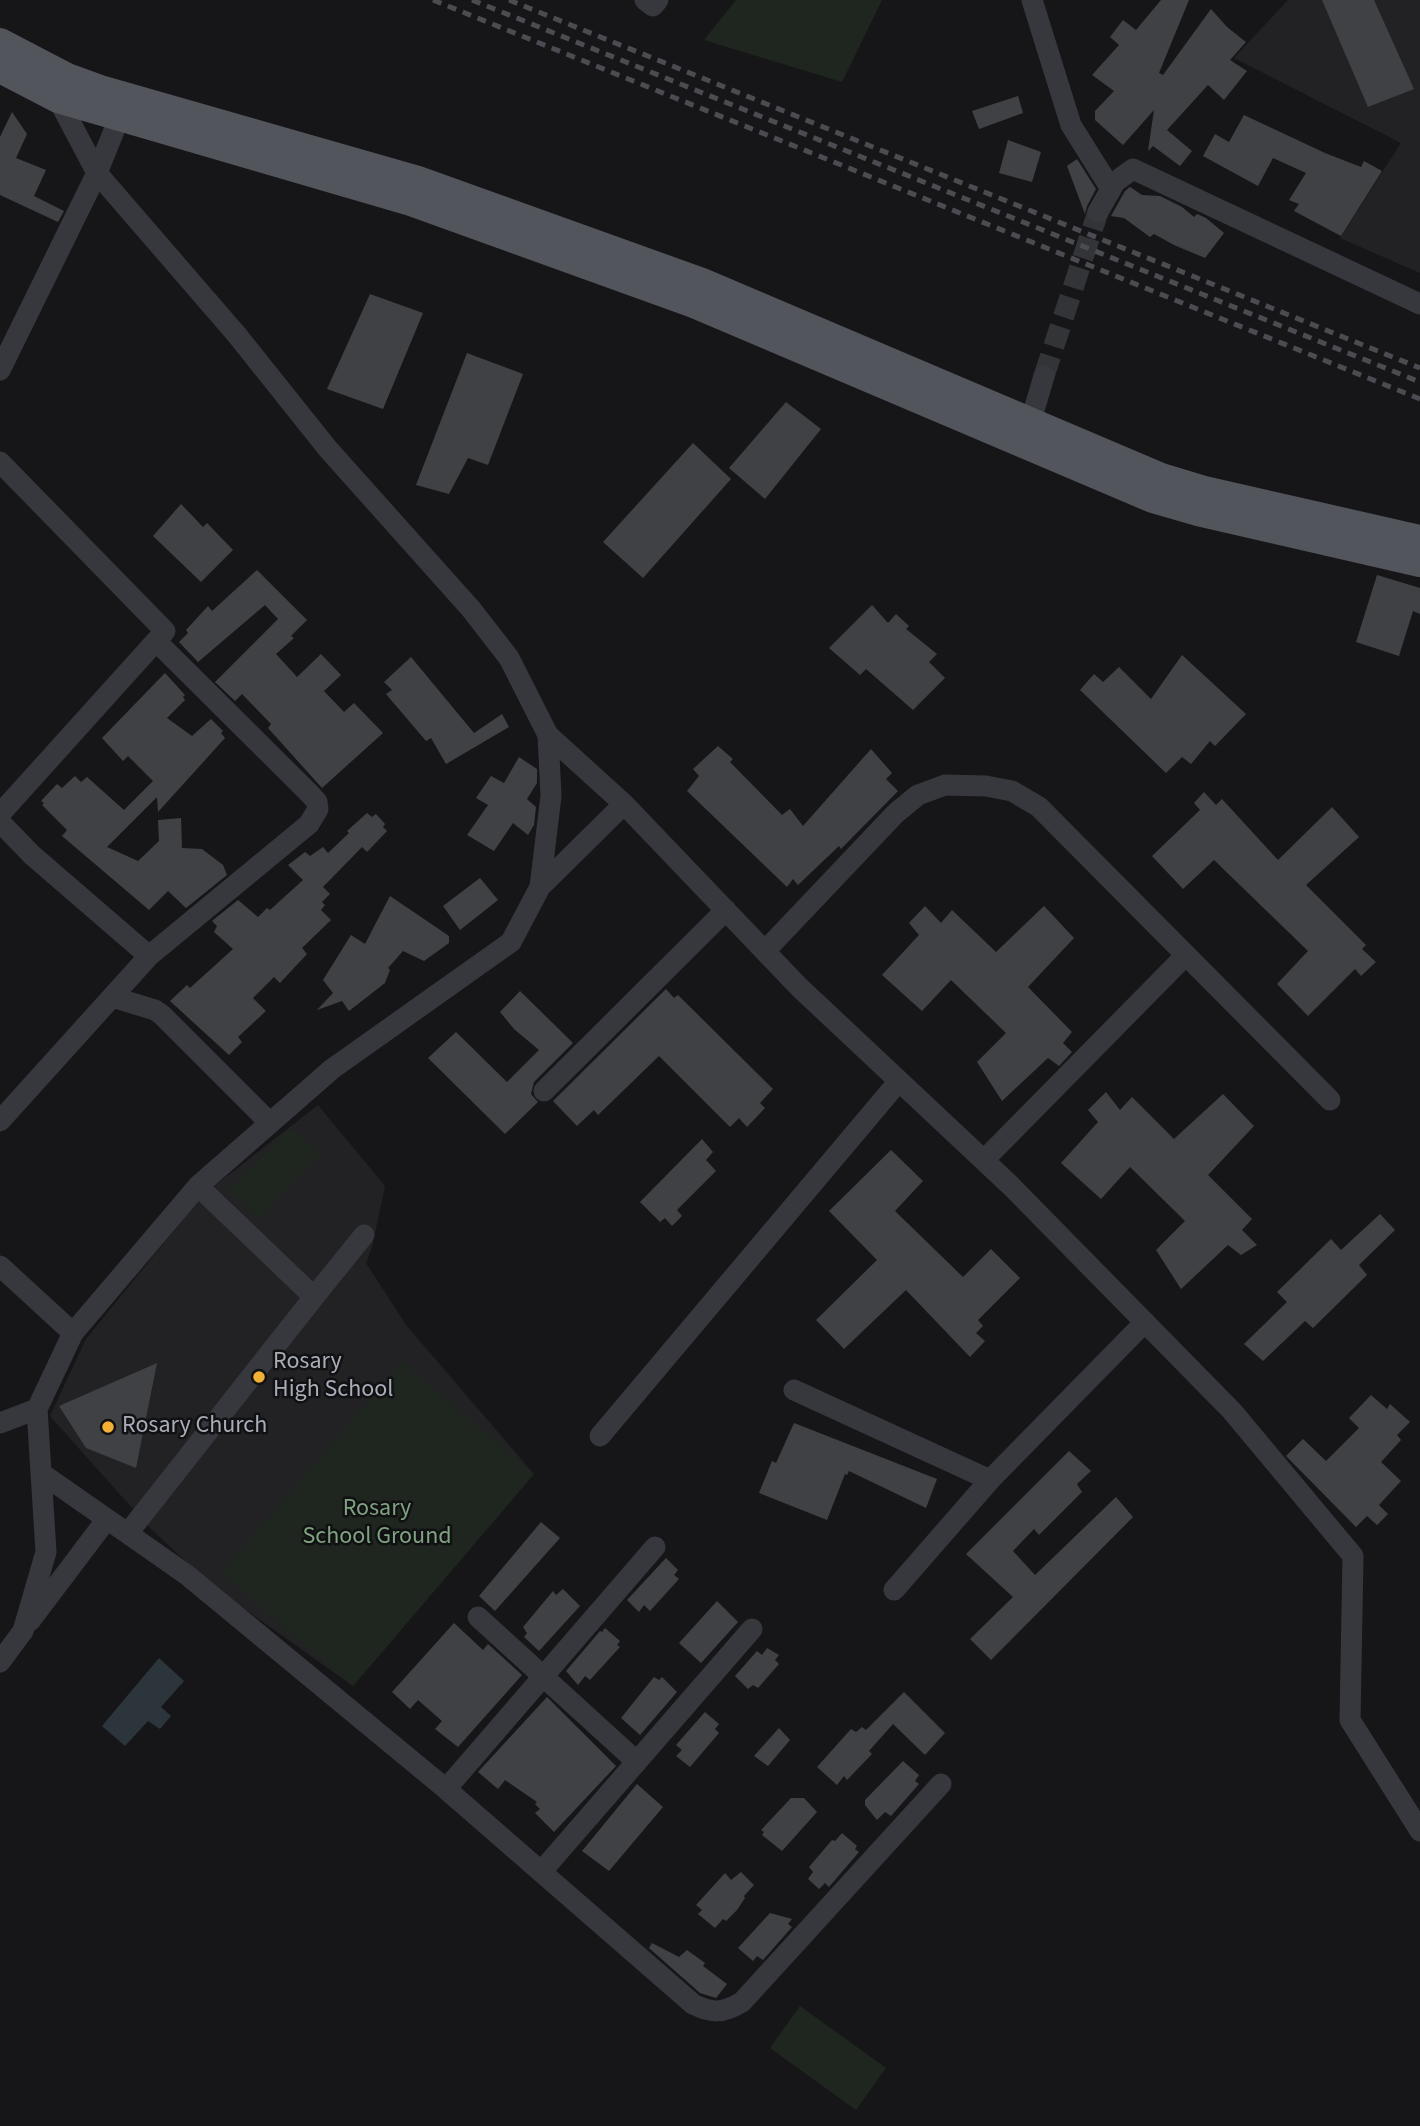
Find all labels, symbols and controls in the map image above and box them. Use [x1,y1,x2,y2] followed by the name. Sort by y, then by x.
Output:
[273,1349,393,1405] place label: Rosary High School
[251,1369,267,1385] marker: Rosary High School
[122,1413,267,1441] place label: Rosary Church
[100,1419,116,1435] marker: Rosary Church
[302,1496,452,1552] park label: Rosary School Ground

